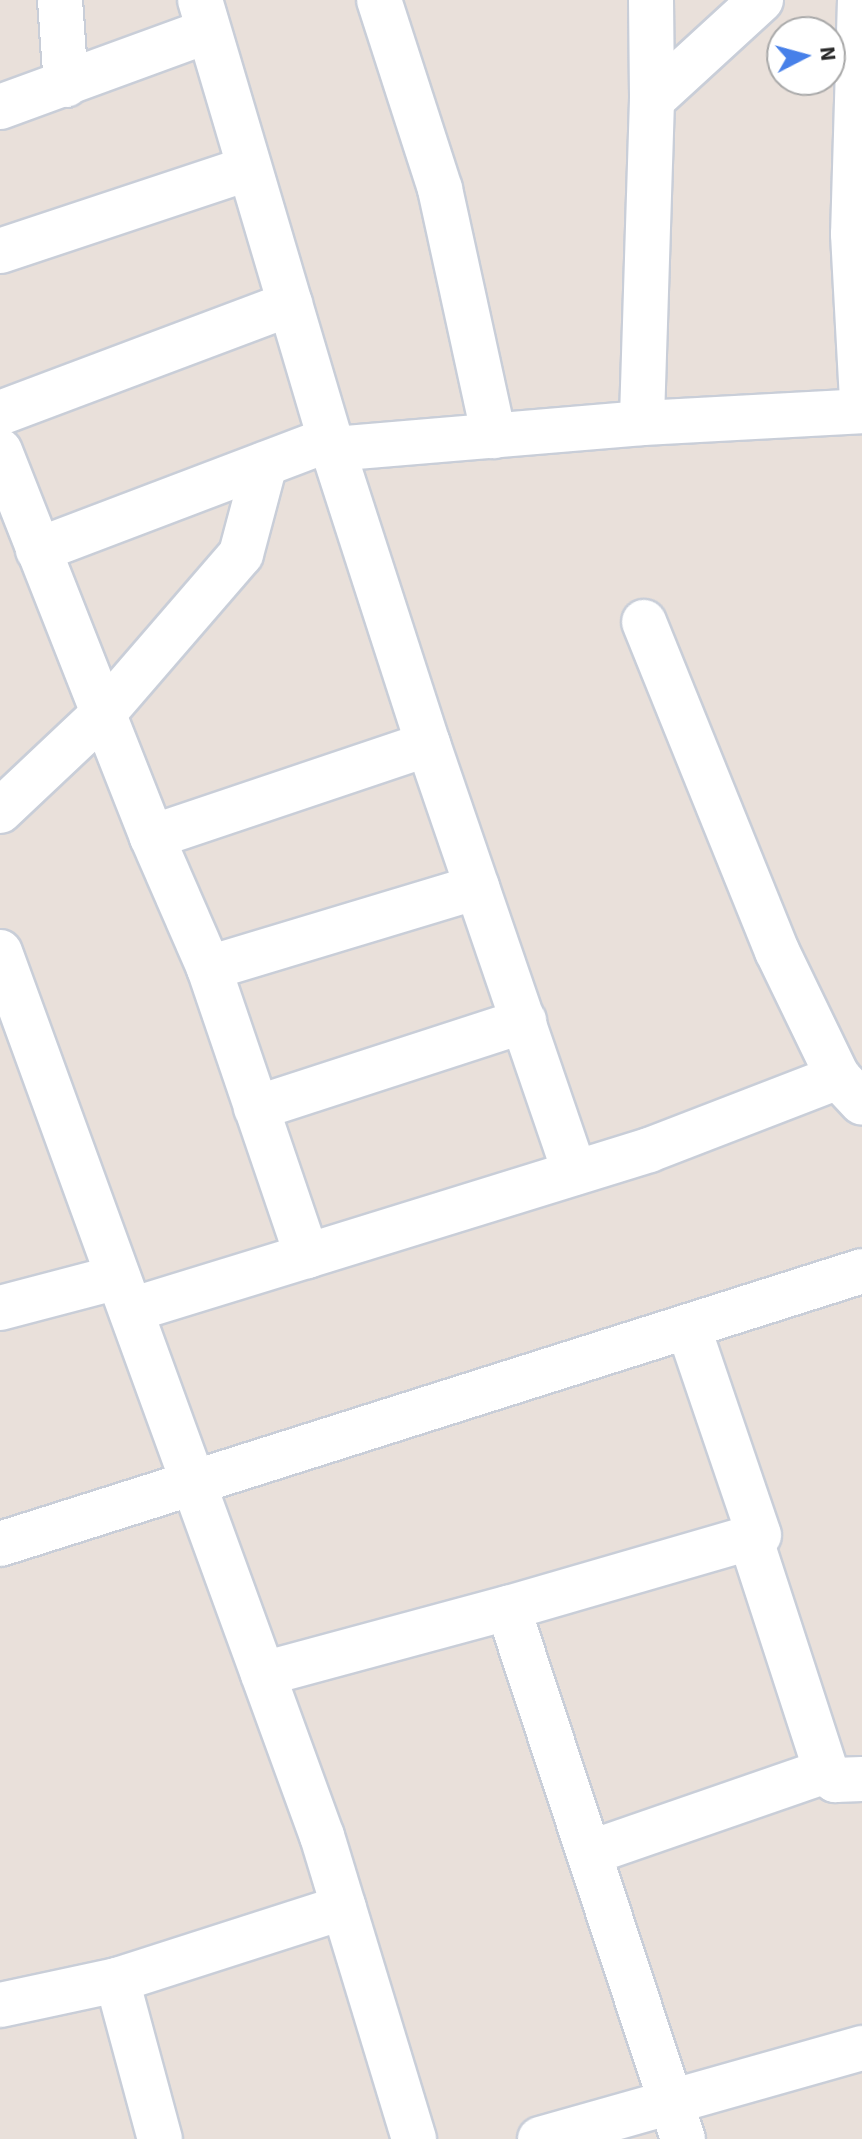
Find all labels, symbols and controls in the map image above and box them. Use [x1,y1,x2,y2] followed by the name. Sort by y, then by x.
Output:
[766,16,846,96] north arrow
[811,45,845,63] text: N

